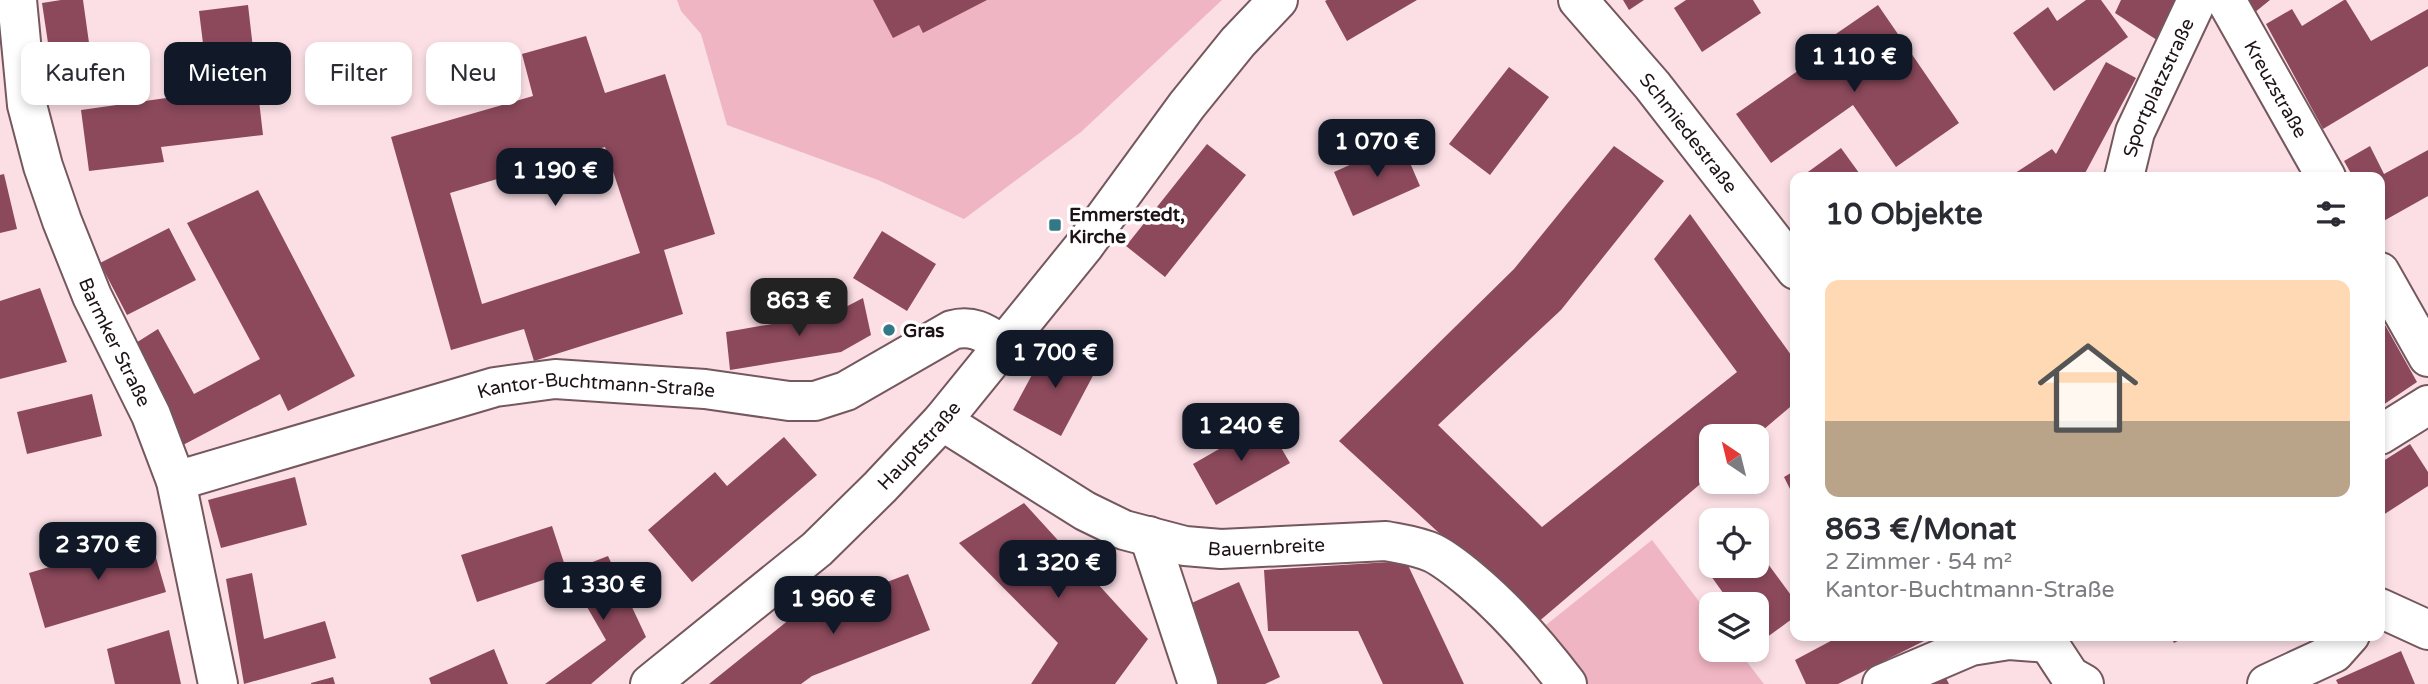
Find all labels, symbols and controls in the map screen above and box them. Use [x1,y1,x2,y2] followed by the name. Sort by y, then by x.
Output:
[2119,15,2199,160] street label: Sportplatzstraße
[1789,34,1919,94] pin: 1 110 €
[2239,37,2311,142] street label: Kreuzstraße
[21,42,150,105] chip: Kaufen
[164,42,291,105] chip: Mieten
[305,42,412,105] chip: Filter
[426,42,521,105] chip: Neu
[1811,43,1897,71] text: 1 110 €
[1635,69,1742,197] street label: Schmiedestraße
[1312,120,1442,179] pin: 1 070 €
[1334,128,1420,156] text: 1 070 €
[490,148,620,208] pin: 1 190 €
[512,157,598,185] text: 1 190 €
[2312,195,2350,233] icon: filters
[1825,196,1983,233] text: 10 Objekte
[1069,204,1185,248] place label: Emmerstedt, Kirche
[1047,217,1063,233] marker: Emmerstedt, Kirche
[74,275,155,410] street label: Barmker Straße
[750,278,848,338] pin: 863 €
[767,287,832,315] text: 863 €
[903,320,944,342] place label: Gras
[881,322,897,338] marker: Gras
[2025,325,2151,451] icon: home
[990,330,1120,390] pin: 1 700 €
[1012,339,1098,367] text: 1 700 €
[475,369,717,404] street label: Kantor-Buchtmann-Straße
[873,397,965,495] street label: Hauptstraße
[1176,404,1306,463] pin: 1 240 €
[1198,412,1284,440] text: 1 240 €
[1699,424,1769,494] north arrow
[1699,424,1769,662] map controls
[1699,508,1769,578] button: locate
[1825,511,2016,548] text: 863 €/Monat
[33,522,163,582] pin: 2 370 €
[55,531,141,559] text: 2 370 €
[1207,534,1326,561] street label: Bauernbreite
[993,540,1123,600] pin: 1 320 €
[1825,548,2012,576] text: 2 Zimmer · 54 m²
[1015,549,1101,577] text: 1 320 €
[538,562,668,622] pin: 1 330 €
[560,571,646,599] text: 1 330 €
[768,576,898,636] pin: 1 960 €
[1825,576,2115,604] text: Kantor-Buchtmann-Straße
[790,585,876,613] text: 1 960 €
[1699,592,1769,662] button: layers

